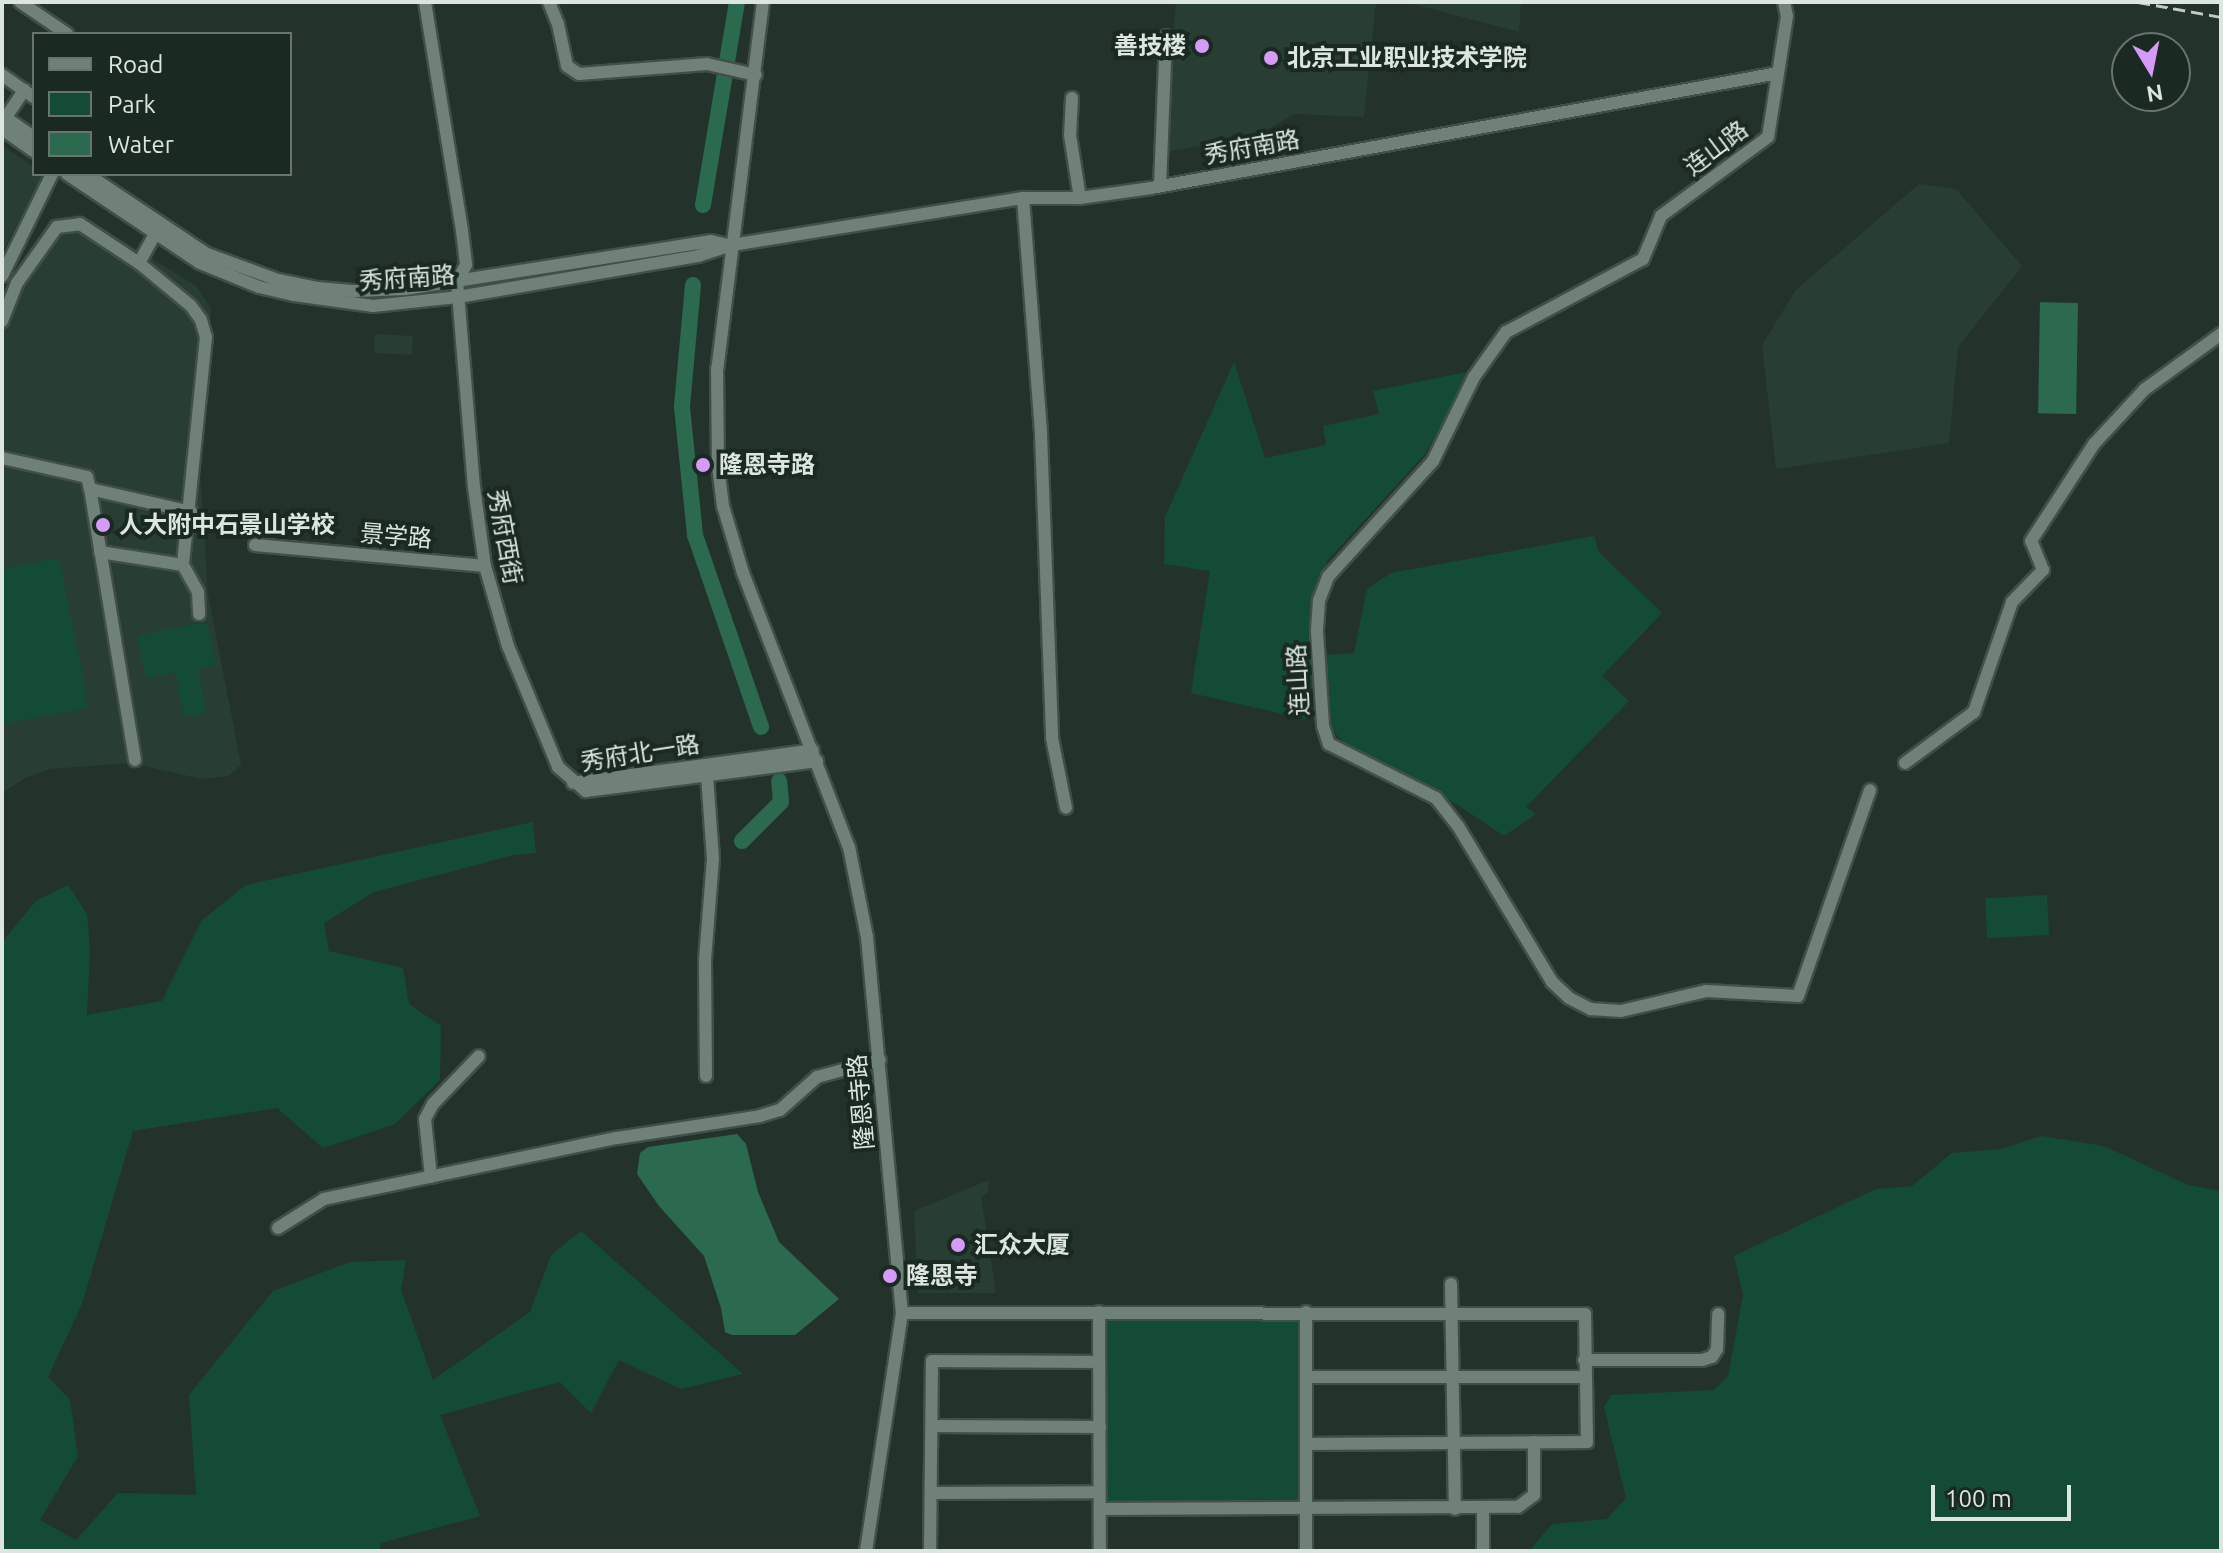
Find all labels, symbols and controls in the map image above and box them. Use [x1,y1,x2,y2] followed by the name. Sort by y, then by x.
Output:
[32,32,292,176] legend
[1114,32,1186,60] place label: 善技楼
[2111,32,2191,112] north arrow
[1193,37,1211,55] marker: 善技楼
[1287,44,1527,72] place label: 北京工业职业技术学院
[1262,49,1280,67] marker: 北京工业职业技术学院
[108,51,163,78] text: Road
[2145,80,2165,108] text: N
[108,91,156,118] text: Park
[1679,115,1753,181] street label: 连山路
[1202,124,1302,170] street label: 秀府南路
[108,131,174,158] text: Water
[358,260,456,296] street label: 秀府南路
[719,451,815,479] place label: 隆恩寺路
[694,456,712,474] marker: 隆恩寺路
[482,487,528,587] street label: 秀府西街
[119,511,335,539] place label: 人大附中石景山学校
[94,516,112,534] marker: 人大附中石景山学校
[359,519,433,553] street label: 景学路
[1282,643,1314,717] street label: 连山路
[578,729,702,777] street label: 秀府北一路
[842,1053,880,1151] street label: 隆恩寺路
[974,1231,1070,1259] place label: 汇众大厦
[949,1236,967,1254] marker: 汇众大厦
[906,1262,978,1290] place label: 隆恩寺
[881,1267,899,1285] marker: 隆恩寺
[1935,1469,2075,1519] scale bar
[1945,1485,2012,1512] text: 100 m

